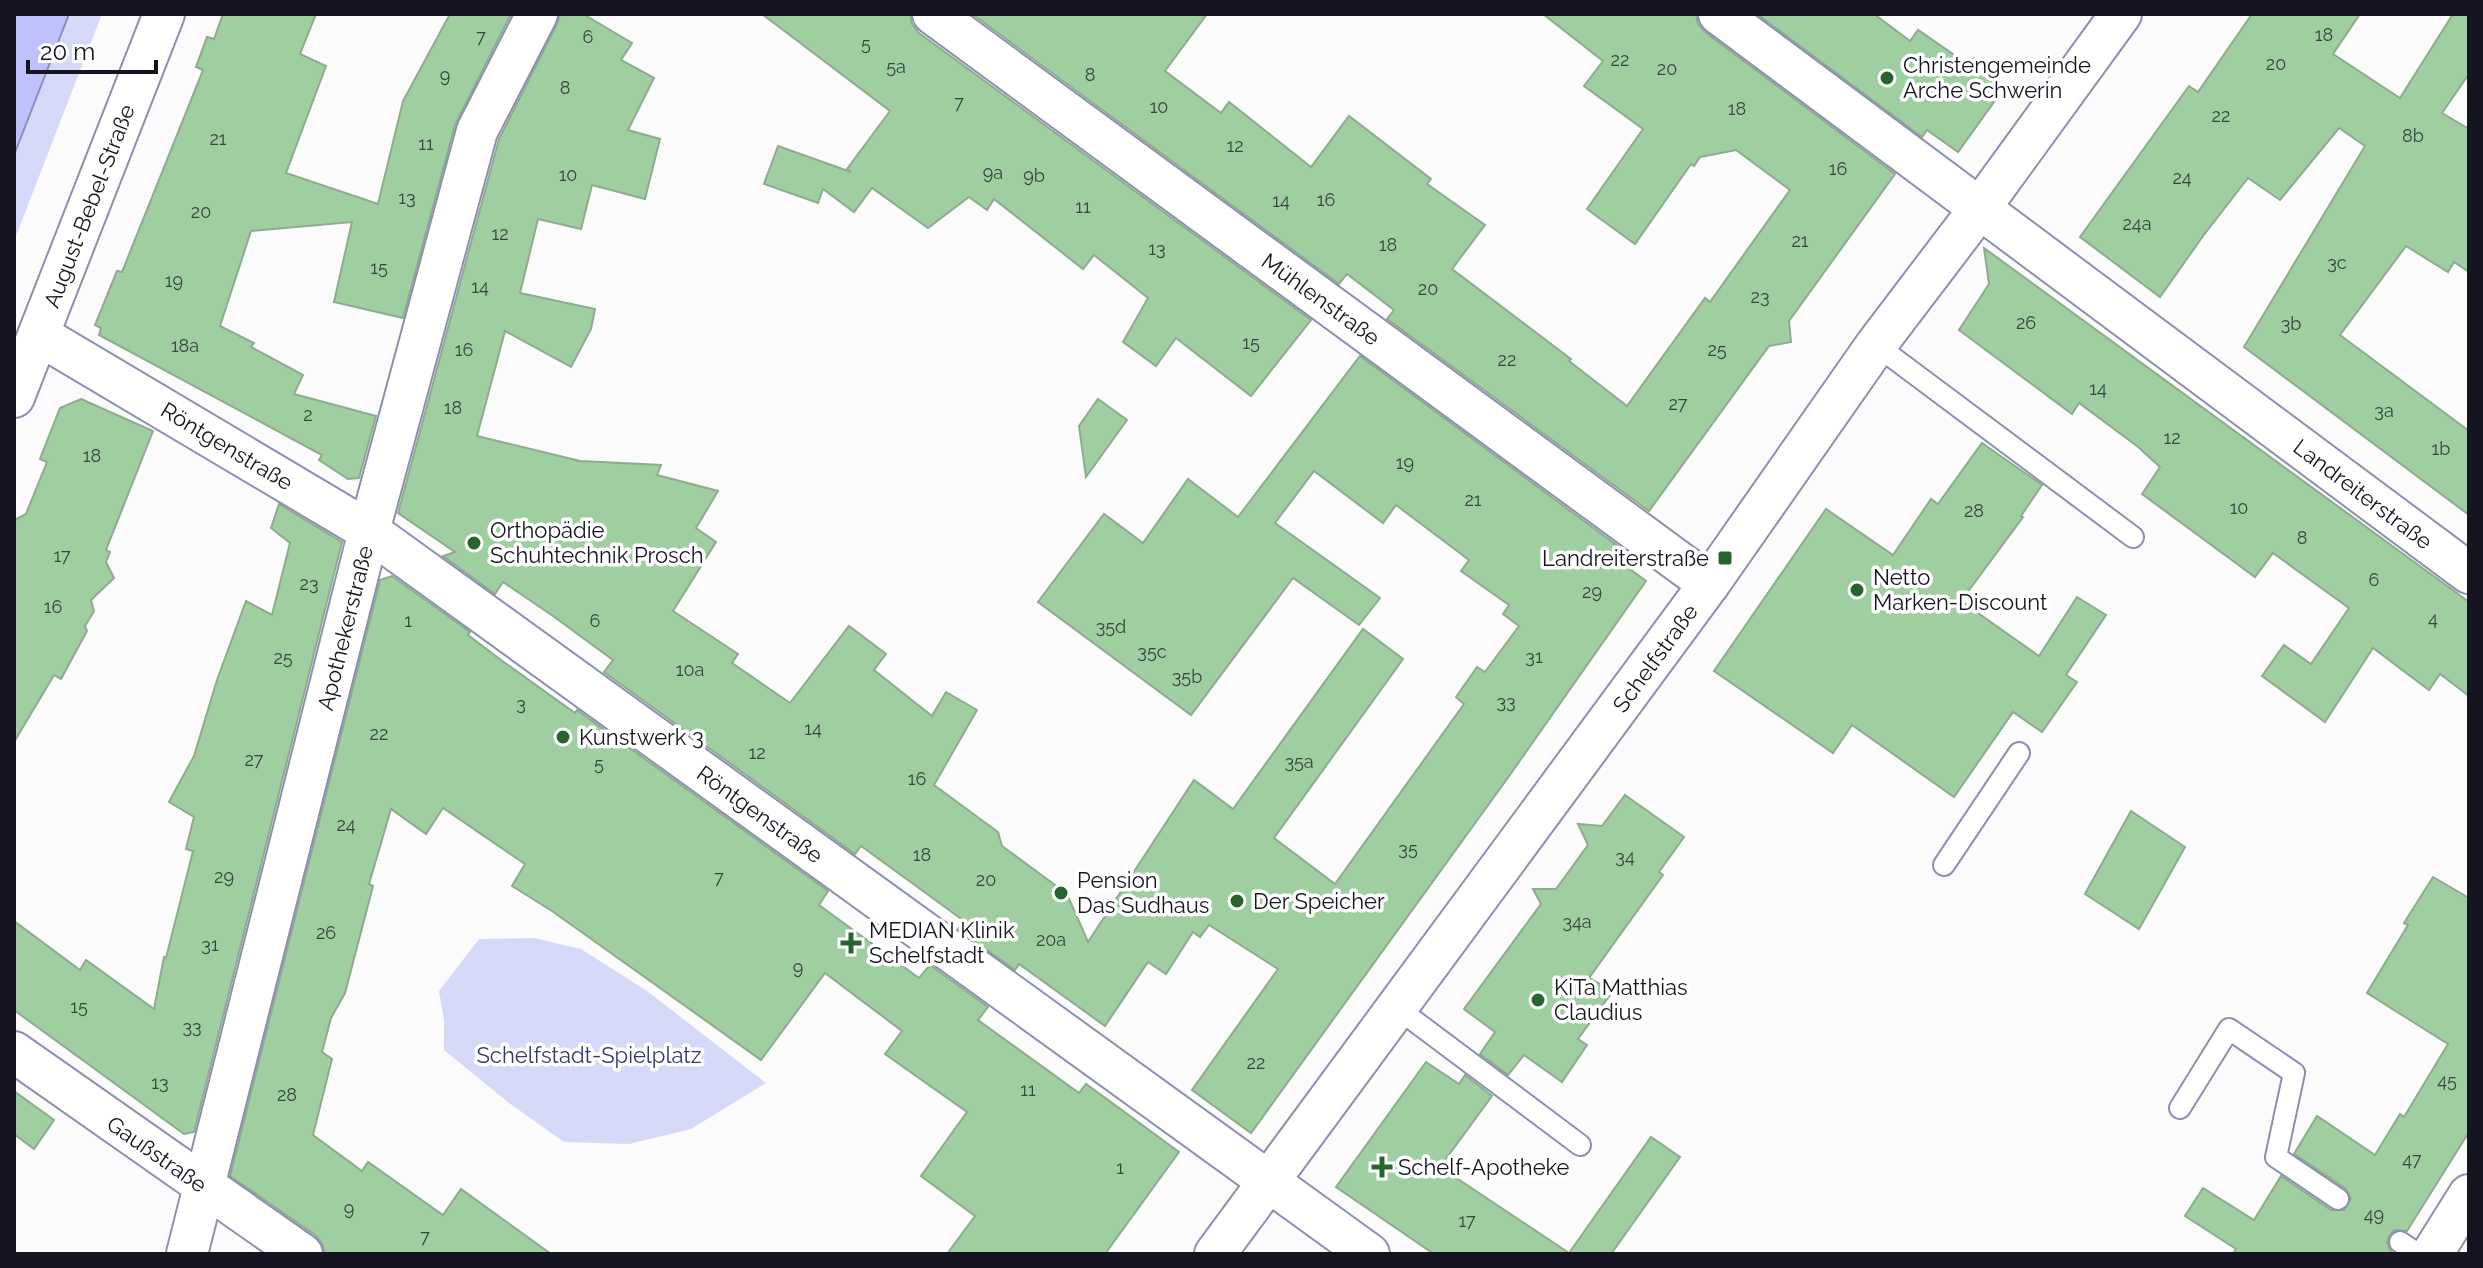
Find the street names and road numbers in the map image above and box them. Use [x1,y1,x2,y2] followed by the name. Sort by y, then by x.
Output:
[38,101,140,311] street label: August-Bebel-Straße
[1257,247,1385,351] street label: Mühlenstraße
[156,396,298,496] street label: Röntgenstraße
[2289,433,2438,555] street label: Landreiterstraße
[312,543,378,713] street label: Apothekerstraße
[1607,599,1703,717] street label: Schelfstraße
[692,760,828,868] street label: Röntgenstraße
[102,1110,212,1198] street label: Gaußstraße

